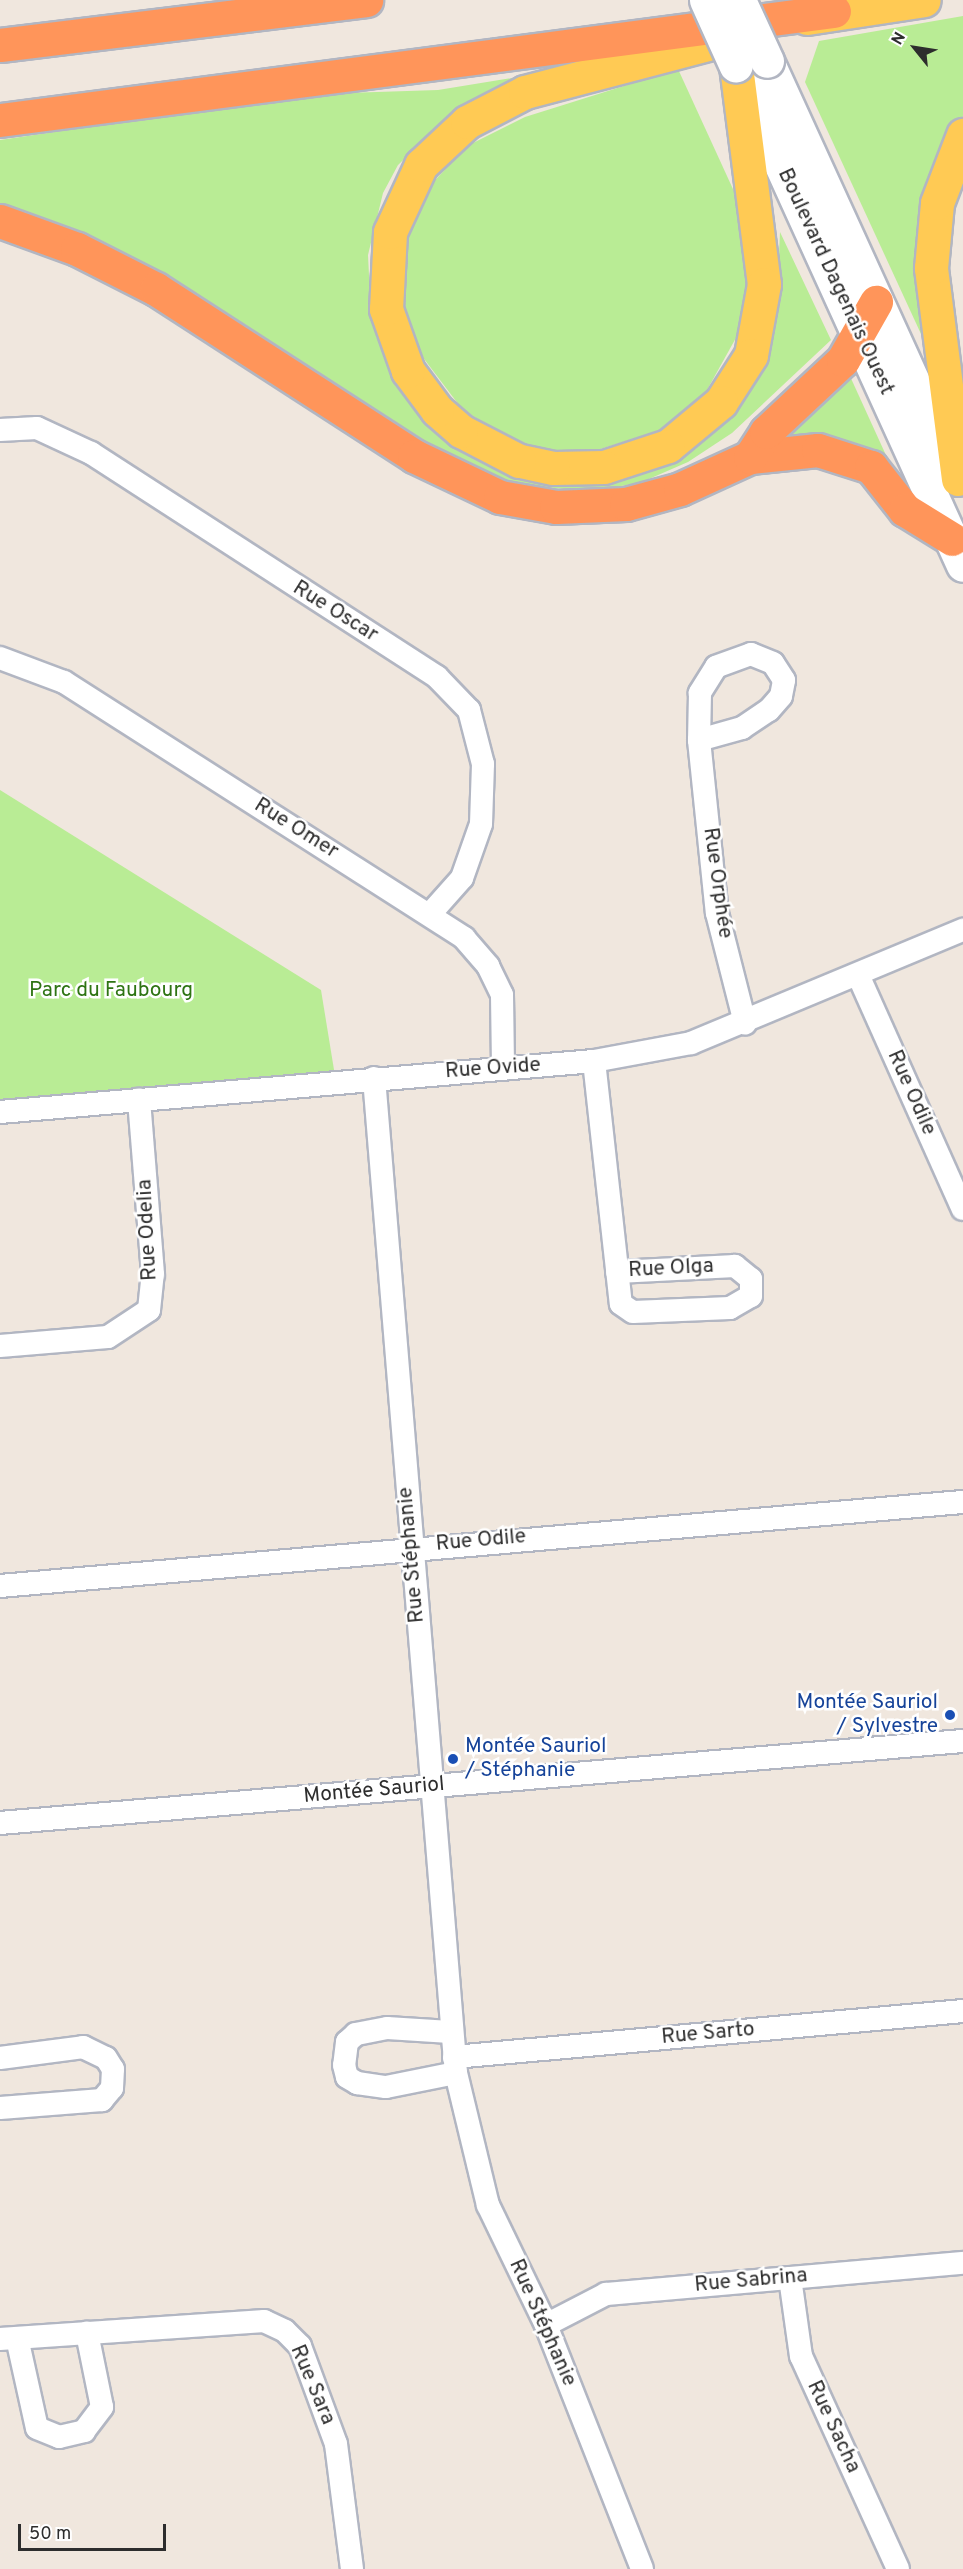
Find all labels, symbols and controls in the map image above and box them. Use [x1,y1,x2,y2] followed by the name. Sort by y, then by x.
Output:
[885,18,945,78] north arrow
[888,29,911,49] text: N
[771,165,899,399] street label: Boulevard Dagenais Ouest
[288,576,382,648] street label: Rue Oscar
[249,793,343,865] street label: Rue Omer
[697,826,737,940] street label: Rue Orphée
[29,978,193,1004] park label: Parc du Faubourg
[881,1046,941,1140] street label: Rue Odile
[444,1053,542,1085] street label: Rue Ovide
[133,1179,163,1281] street label: Rue Odelia
[628,1254,714,1284] street label: Rue Olga
[393,1486,431,1624] street label: Rue Stéphanie
[435,1524,527,1558] street label: Rue Odile
[796,1690,938,1740] place label: Montée Sauriol / Sylvestre
[943,1708,957,1722] marker: Montée Sauriol / Sylvestre
[465,1734,607,1784] place label: Montée Sauriol / Stéphanie
[446,1752,460,1766] marker: Montée Sauriol / Stéphanie
[302,1772,446,1810] street label: Montée Sauriol
[660,2017,756,2051] street label: Rue Sarto
[503,2255,581,2391] street label: Rue Stéphanie
[693,2264,809,2298] street label: Rue Sabrina
[284,2341,340,2429] street label: Rue Sara
[801,2377,865,2477] street label: Rue Sacha
[21,2512,170,2550] scale bar
[29,2523,71,2546] text: 50 m

